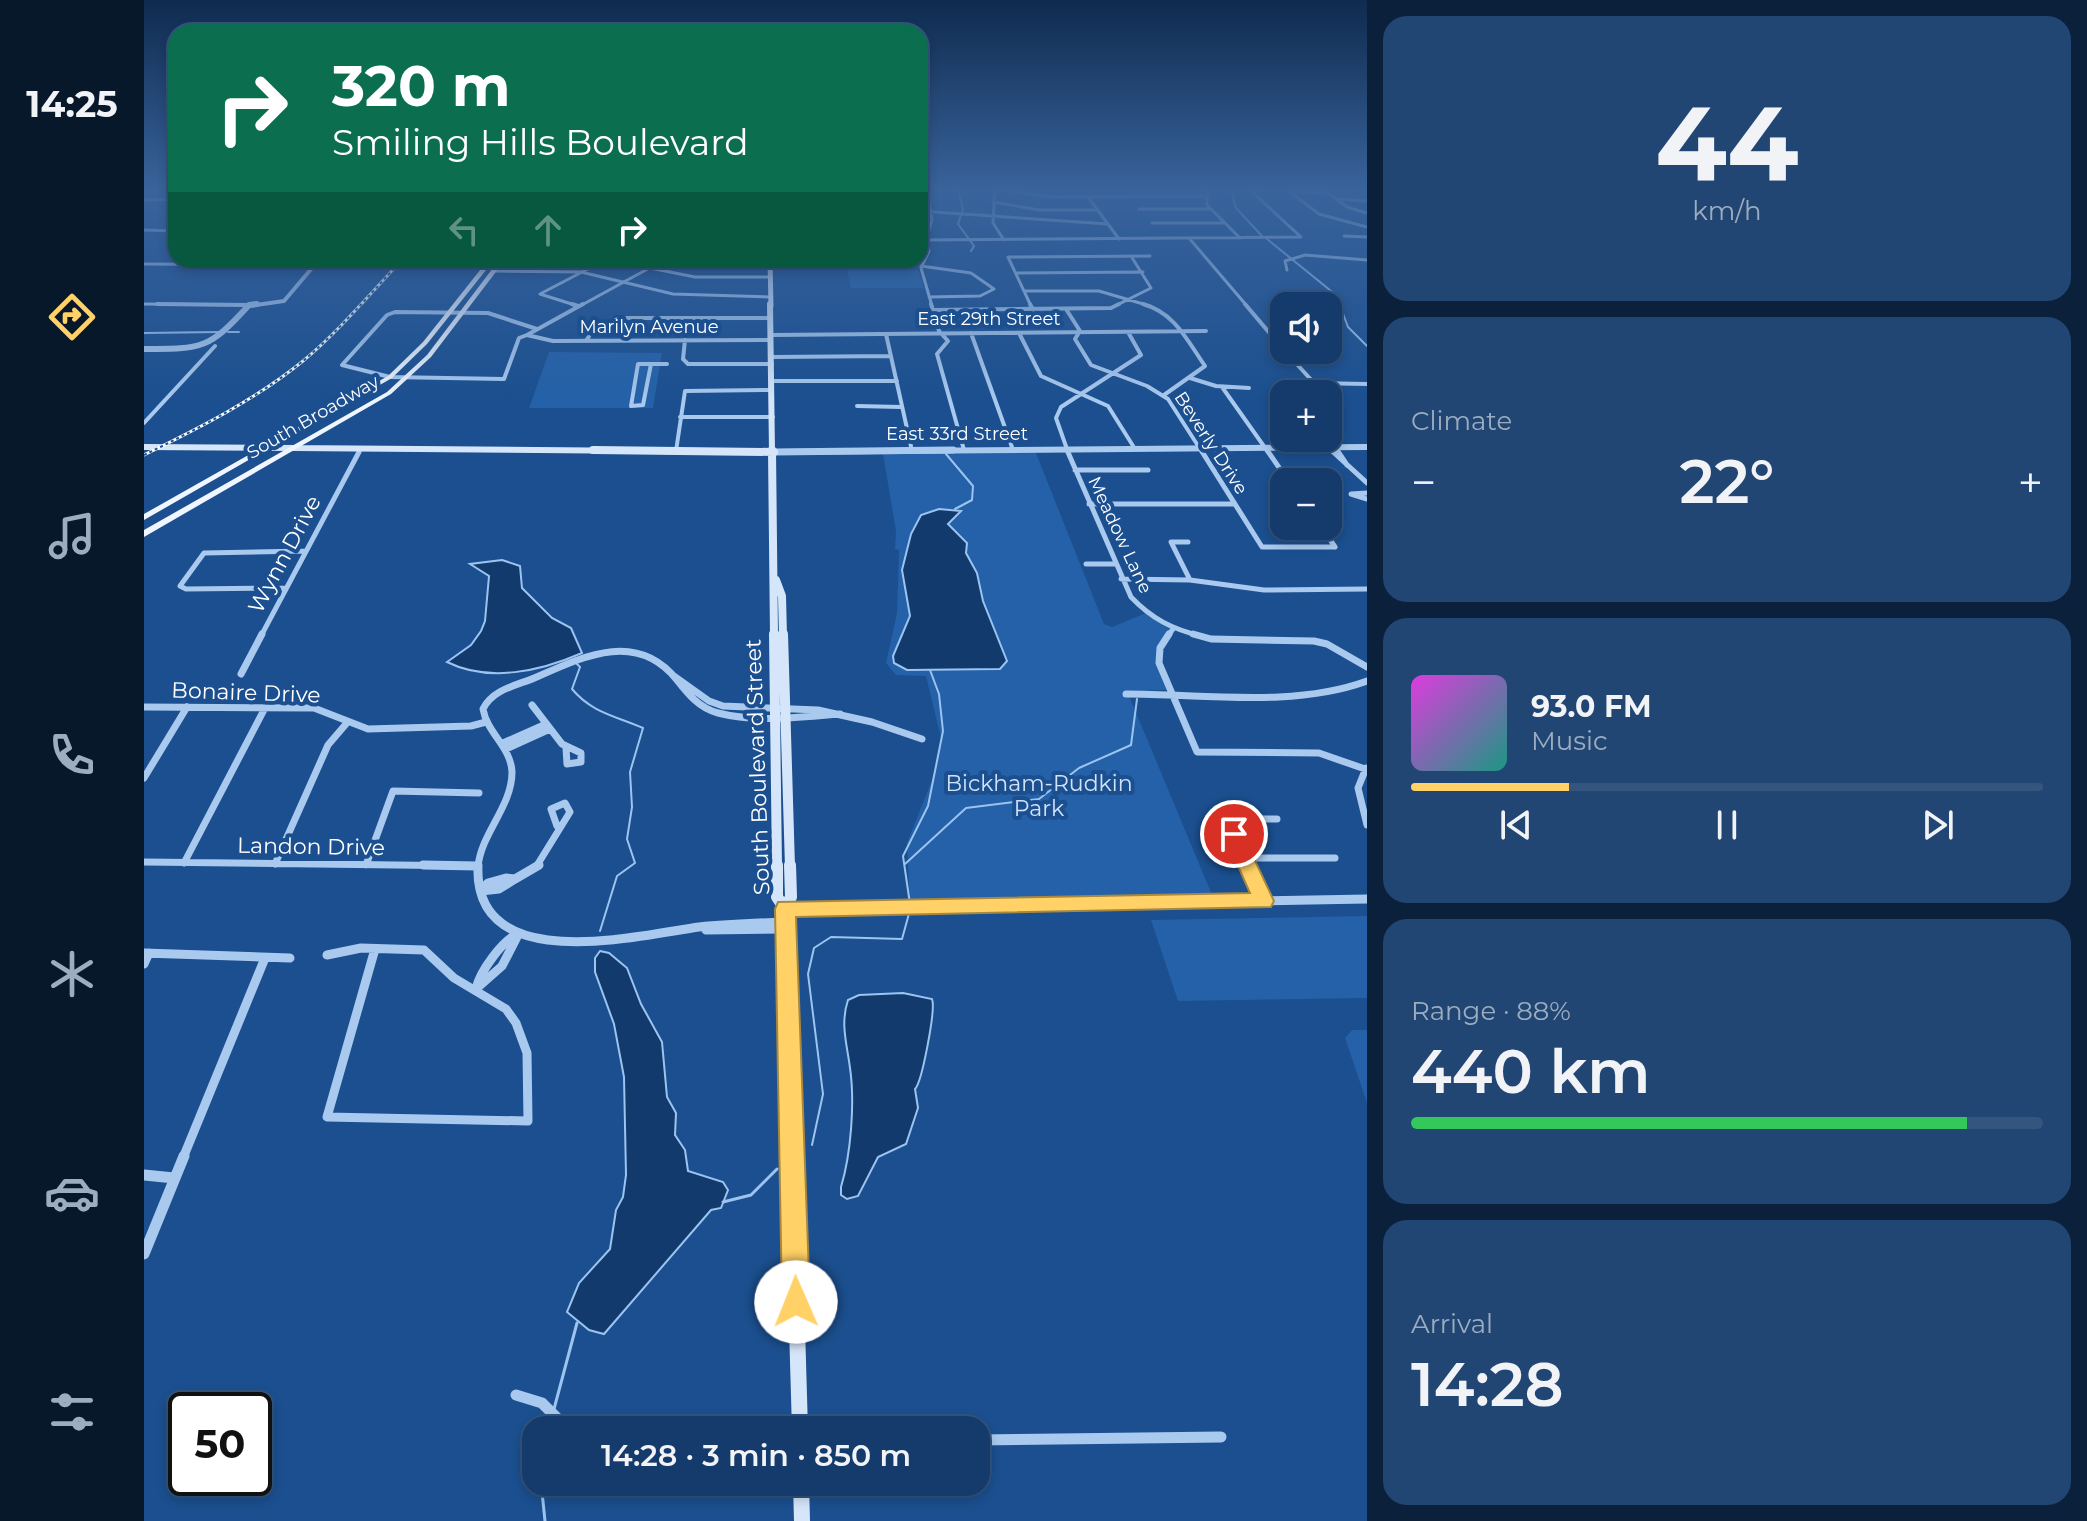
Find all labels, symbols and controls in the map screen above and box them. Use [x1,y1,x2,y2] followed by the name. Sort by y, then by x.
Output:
[332,52,511,120] text: 320 m
[200,56,304,160] icon: right
[1655,79,1799,206] text: 44
[26,82,118,126] text: 14:25
[332,120,749,164] text: Smiling Hills Boulevard
[1692,195,1762,227] text: km/h
[442,208,486,252] icon: left
[526,208,570,252] icon: ahead
[610,208,654,252] icon: right
[44,289,100,345] icon: directions
[1270,292,1342,540] map controls
[1270,292,1342,364] button: sound
[917,308,1061,330] street label: East 29th Street
[579,316,719,338] street label: Marilyn Avenue
[243,370,383,464] street label: South Broadway
[1270,380,1342,452] button: +
[1170,387,1252,499] street label: Beverly Drive
[1411,405,1512,437] text: Climate
[886,423,1028,445] street label: East 33rd Street
[1680,445,1774,518] text: 22°
[1411,455,1436,509] text: −
[2018,455,2043,509] text: +
[1270,468,1342,540] button: −
[1083,473,1157,597] street label: Meadow Lane
[242,491,327,618] street label: Wynn Drive
[44,508,100,564] icon: music
[740,639,775,895] street label: South Boulevard Street
[171,676,321,709] street label: Bonaire Drive
[1531,688,1652,725] text: 93.0 FM
[1531,725,1608,757] text: Music
[44,727,100,783] icon: phone
[945,770,1133,822] park label: Bickham-Rudkin Park
[1200,800,1268,868] pin
[1494,803,1538,847] icon: previous
[1705,803,1749,847] icon: pause
[1916,803,1960,847] icon: next
[1212,812,1256,856] icon: arrive
[237,832,385,861] street label: Landon Drive
[44,946,100,1002] icon: climate
[1411,995,1571,1027] text: Range · 88%
[1411,1035,1650,1108] text: 440 km
[44,1165,100,1221] icon: car
[754,1260,838,1344] position arrow
[1411,1308,1493,1340] text: Arrival
[1411,1348,1564,1421] text: 14:28
[44,1384,100,1440] icon: filters
[168,1392,272,1496] speed limit sign: 50
[601,1437,911,1474] text: 14:28 · 3 min · 850 m

